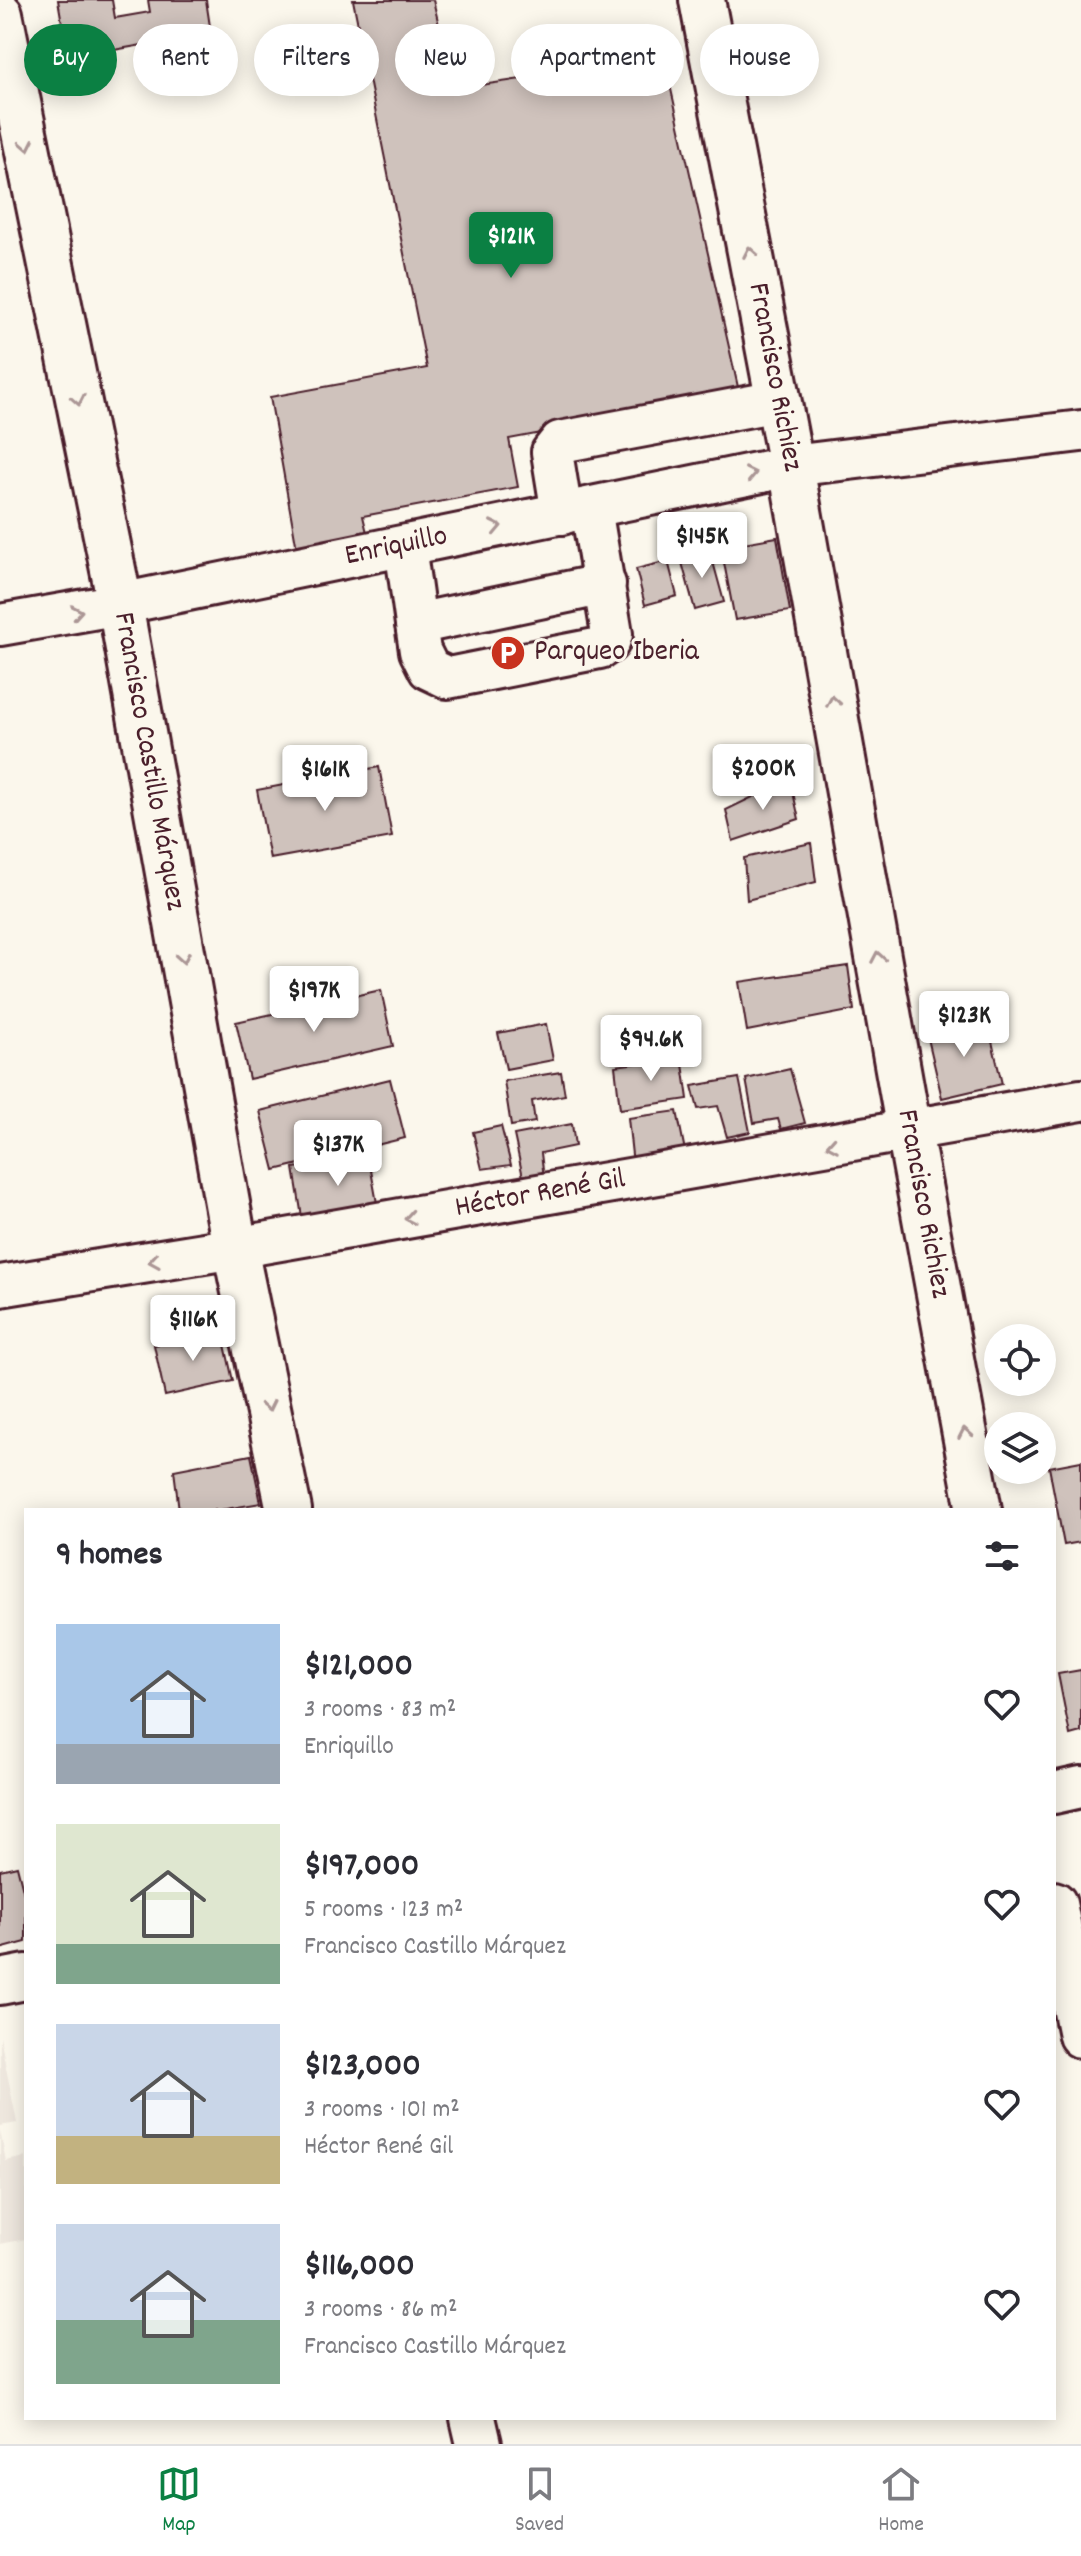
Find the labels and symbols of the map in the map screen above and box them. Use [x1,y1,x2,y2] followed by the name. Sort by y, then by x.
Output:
[17,138,34,152] one-way arrow
[455,212,567,280] pin: $121K
[742,246,759,259] one-way arrow
[735,279,813,476] street label: Francisco Richiez
[69,393,86,407] one-way arrow
[744,467,758,484] one-way arrow
[646,512,758,580] pin: $145K
[341,516,451,579] street label: Enriquillo
[489,519,503,536] one-way arrow
[70,604,84,621] one-way arrow
[100,609,196,915] street label: Francisco Castillo Márquez
[534,632,700,675] place label: Parqueo Iberia
[489,634,527,672] parking icon: Parqueo Iberia
[825,694,842,708] one-way arrow
[707,744,819,812] pin: $200K
[269,745,381,813] pin: $161K
[870,950,887,964] one-way arrow
[174,951,191,965] one-way arrow
[258,966,370,1034] pin: $197K
[908,991,1020,1059] pin: $123K
[586,1015,716,1083] pin: $94.6K
[884,1106,961,1302] street label: Francisco Richiez
[282,1120,394,1188] pin: $137K
[825,1135,839,1152] one-way arrow
[452,1159,629,1231] street label: Héctor René Gil
[403,1208,417,1225] one-way arrow
[147,1252,161,1269] one-way arrow
[137,1295,249,1363] pin: $116K
[258,1400,275,1413] one-way arrow
[957,1427,974,1440] one-way arrow

